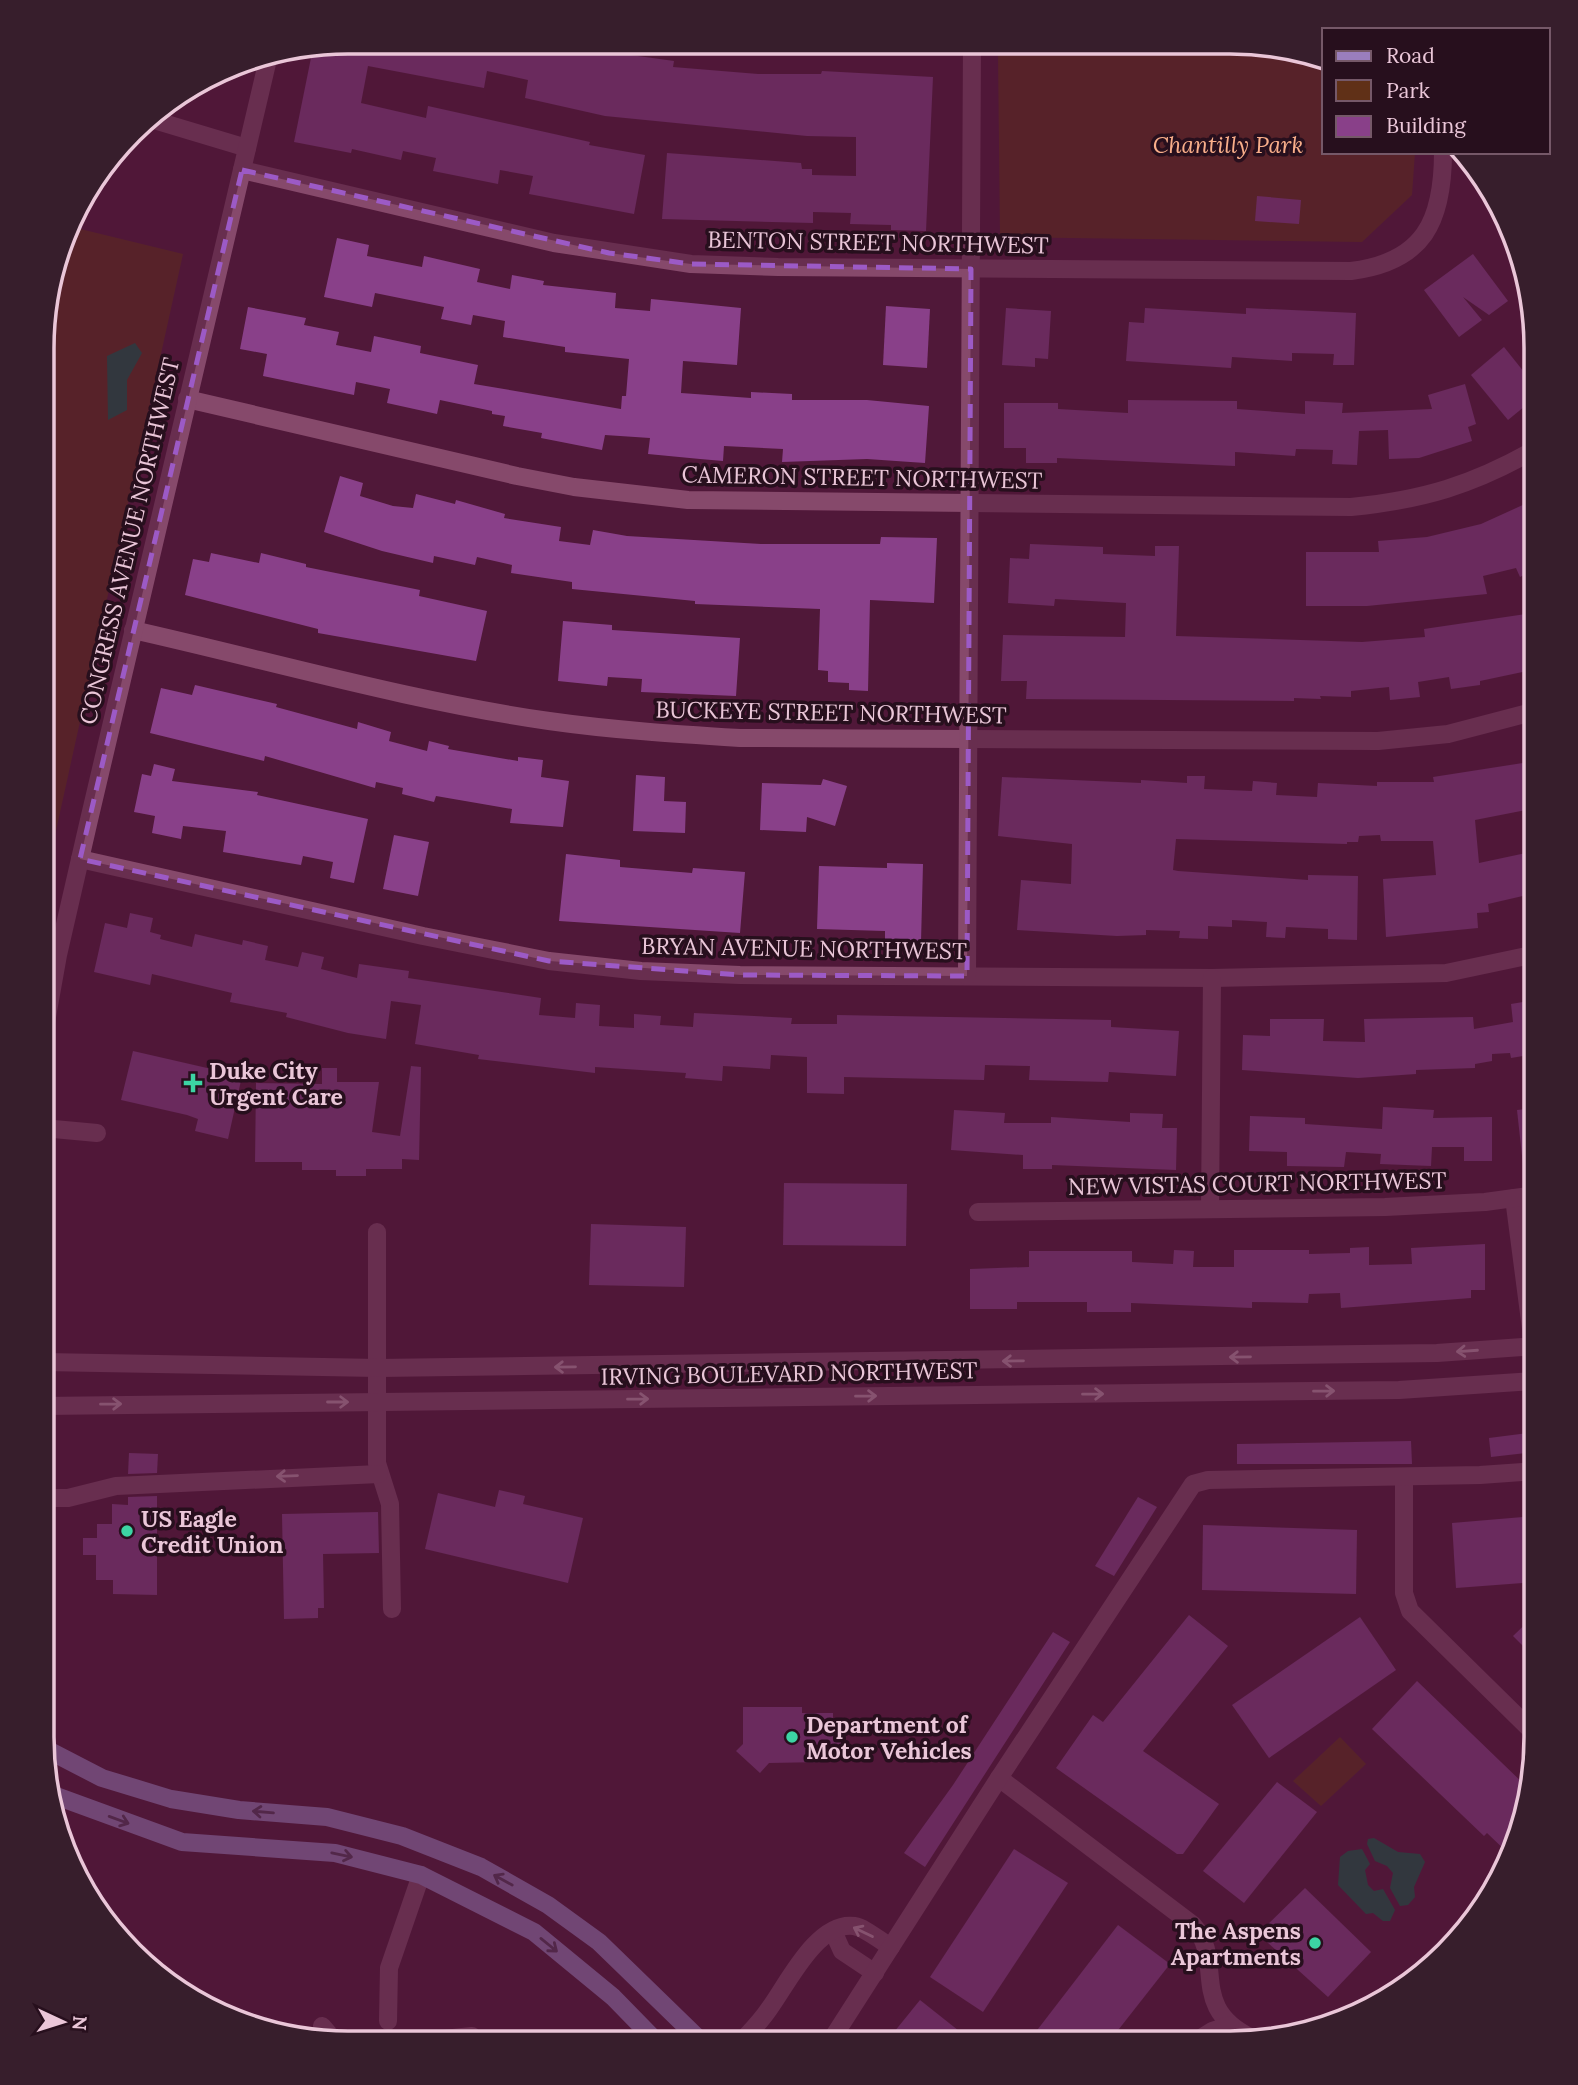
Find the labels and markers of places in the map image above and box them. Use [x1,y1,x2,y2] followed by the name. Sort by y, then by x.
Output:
[209,1056,343,1111] place label: Duke City Urgent Care
[183,1073,203,1093] marker: Duke City Urgent Care
[141,1504,284,1559] place label: US Eagle Credit Union
[119,1523,135,1539] marker: US Eagle Credit Union
[806,1710,972,1765] place label: Department of Motor Vehicles
[784,1729,800,1745] marker: Department of Motor Vehicles
[1171,1916,1301,1971] place label: The Aspens Apartments
[1307,1935,1323,1951] marker: The Aspens Apartments

